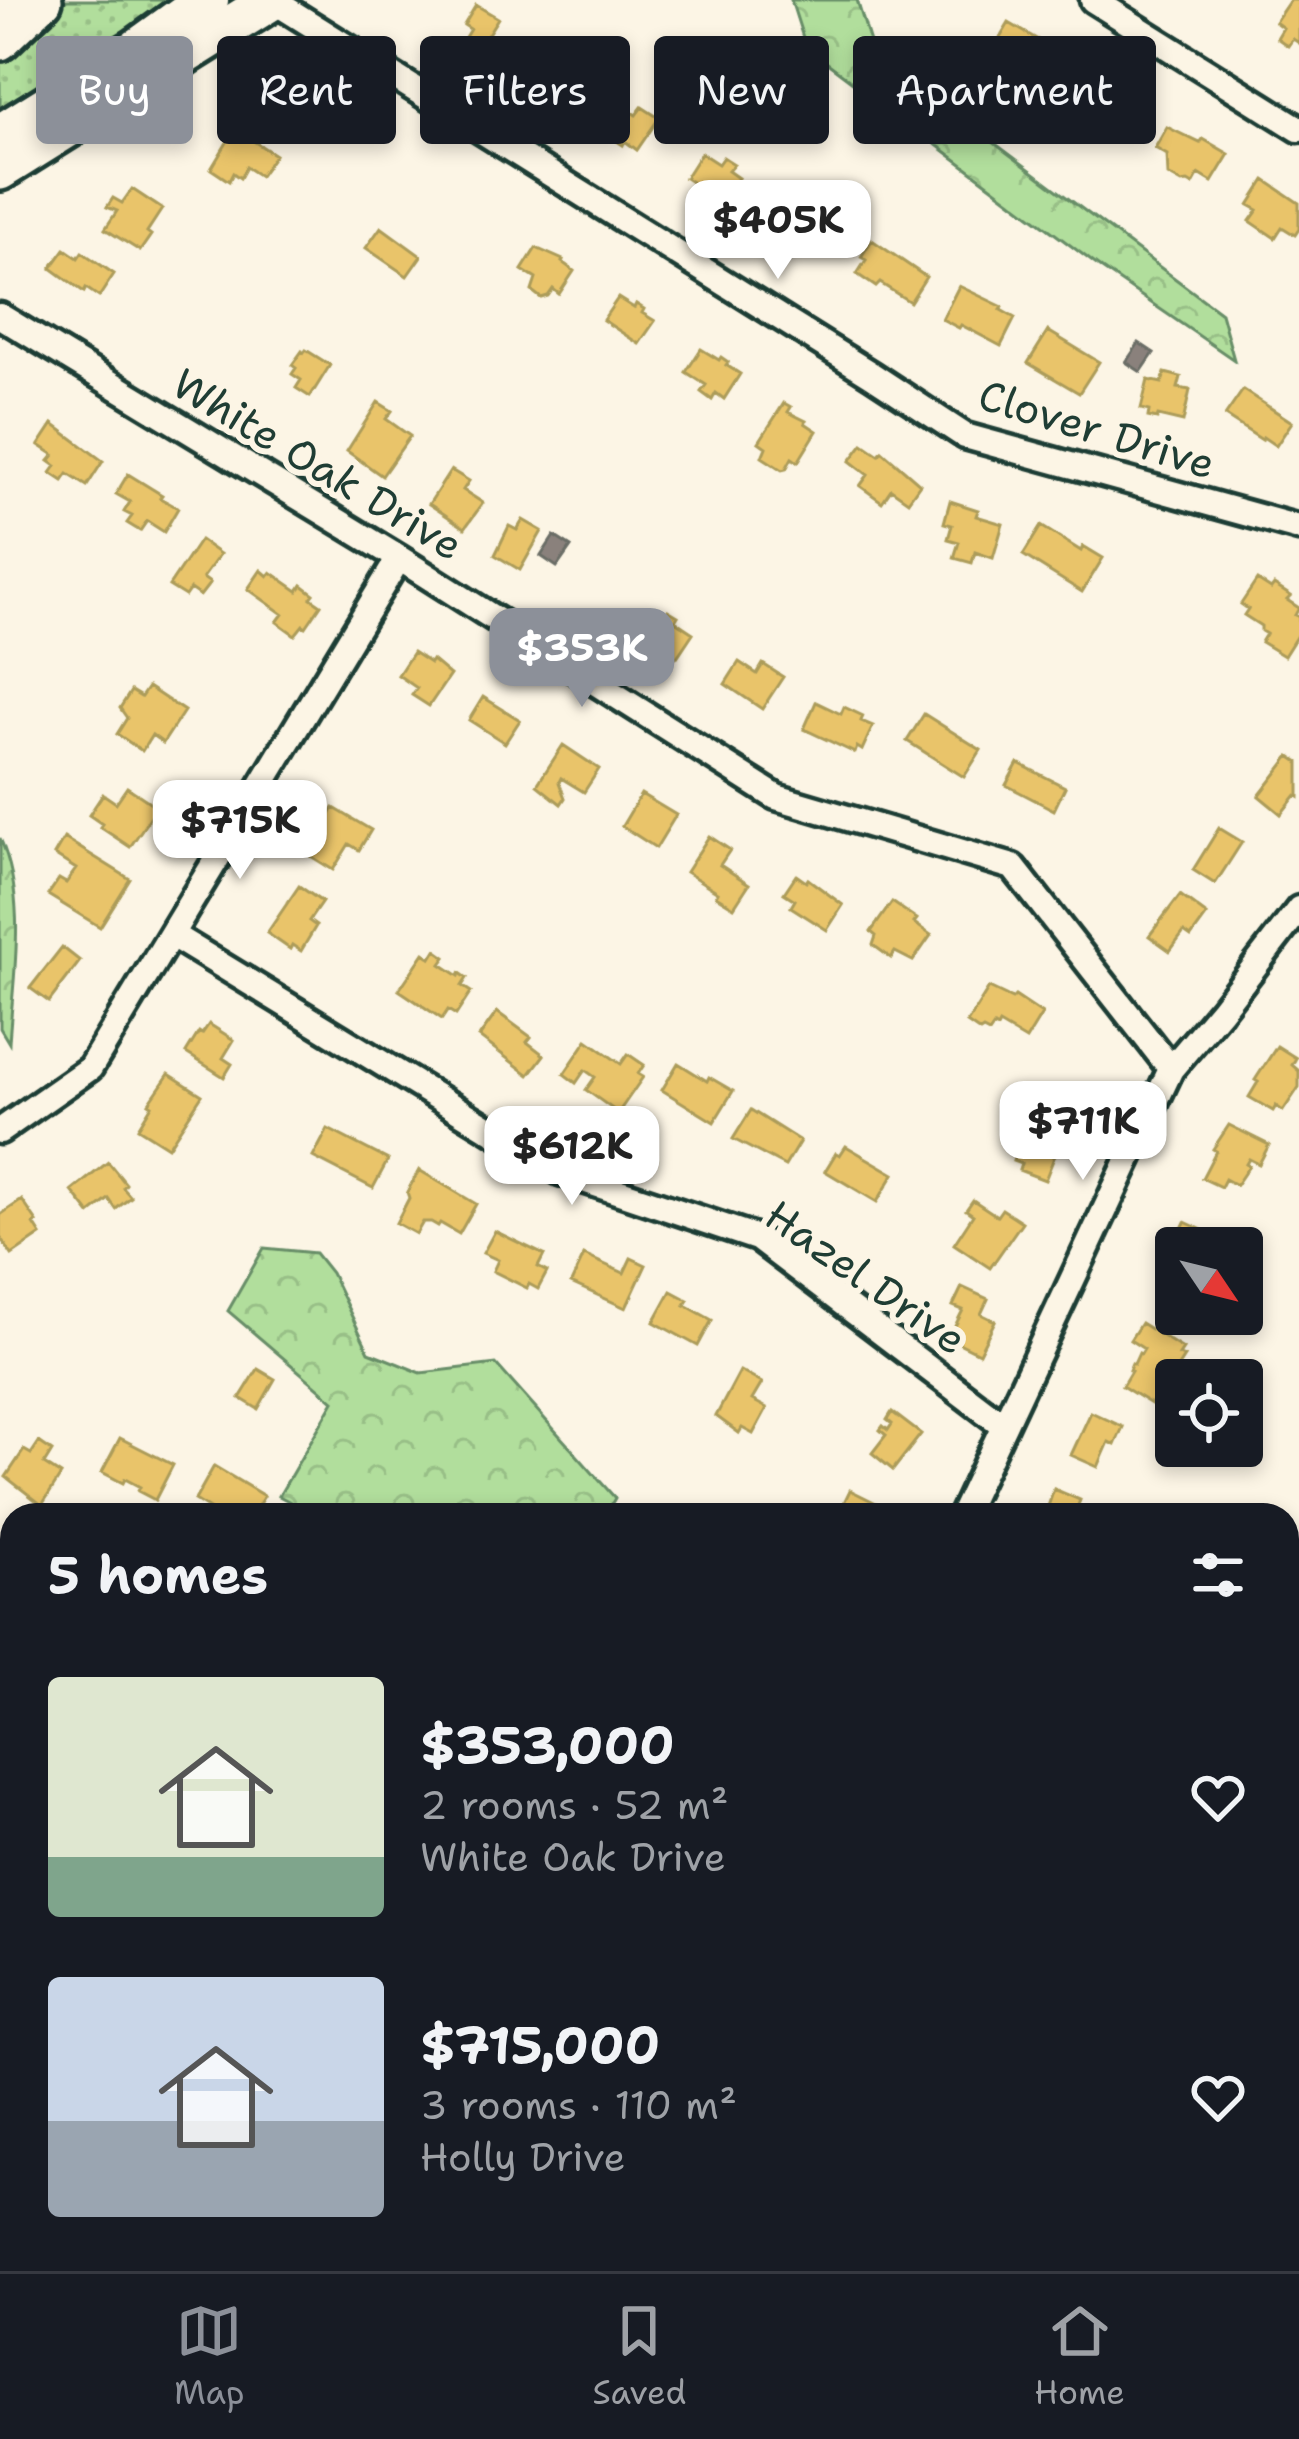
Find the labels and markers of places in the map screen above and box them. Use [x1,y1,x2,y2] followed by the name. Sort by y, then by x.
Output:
[694,180,862,282] pin: $405K
[498,608,666,710] pin: $353K
[156,780,324,882] pin: $715K
[999,1081,1167,1183] pin: $711K
[488,1106,656,1208] pin: $612K

